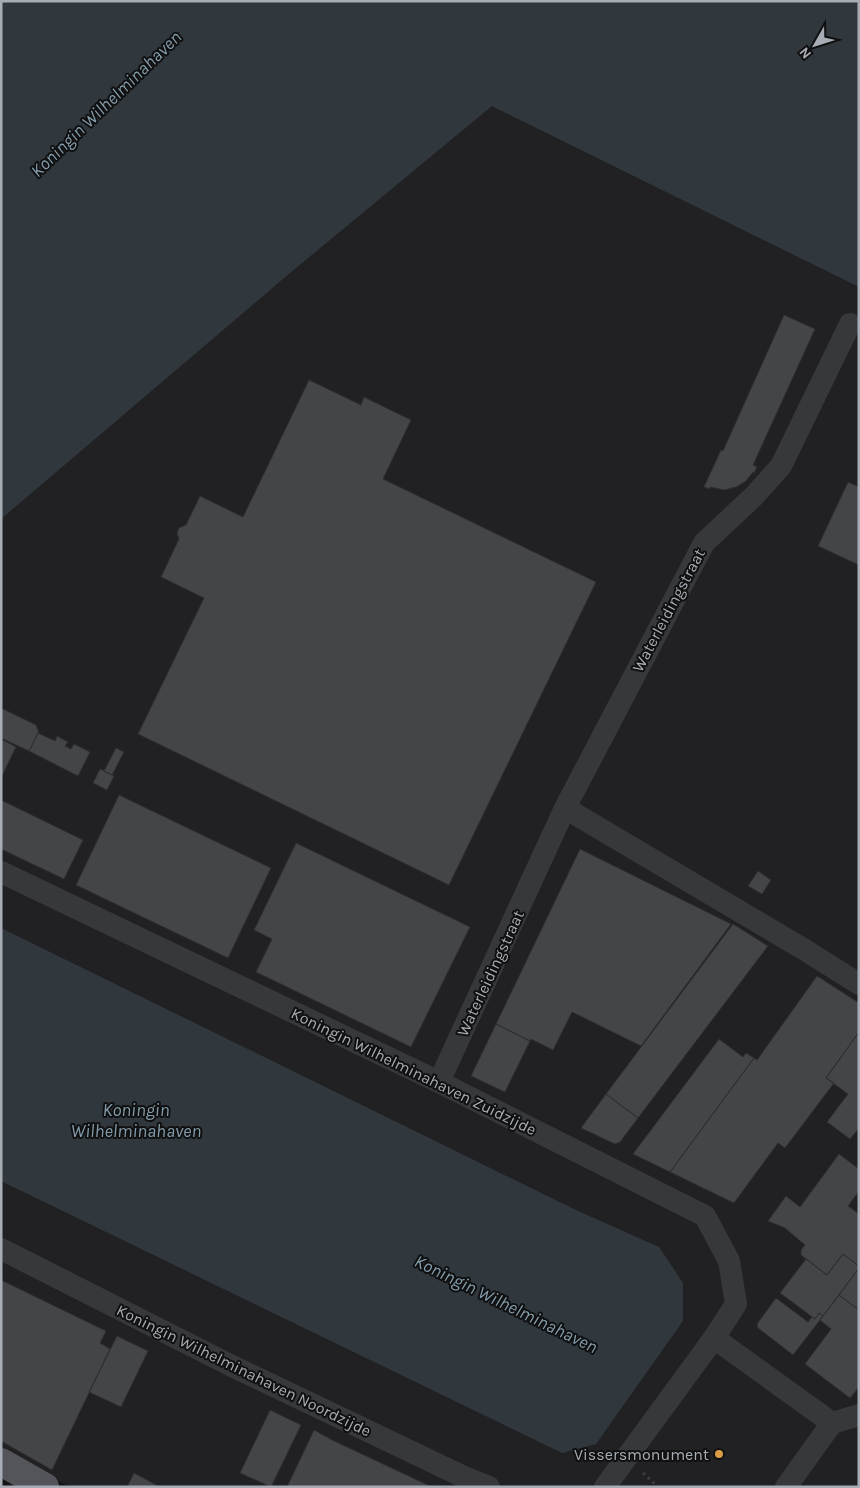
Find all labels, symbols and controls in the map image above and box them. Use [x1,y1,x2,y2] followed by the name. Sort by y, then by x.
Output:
[790,20,840,70] north arrow
[26,26,186,182] water label: Koningin Wilhelminahaven
[796,44,815,62] text: N
[628,545,709,675] street label: Waterleidingstraat
[453,907,528,1039] street label: Waterleidingstraat
[288,1004,540,1139] street label: Koningin Wilhelminahaven Zuidzijde
[71,1099,201,1142] water label: Koningin Wilhelminahaven
[411,1250,601,1358] water label: Koningin Wilhelminahaven
[113,1300,374,1441] street label: Koningin Wilhelminahaven Noordzijde
[574,1445,709,1464] place label: Vissersmonument
[713,1448,725,1460] marker: Vissersmonument

